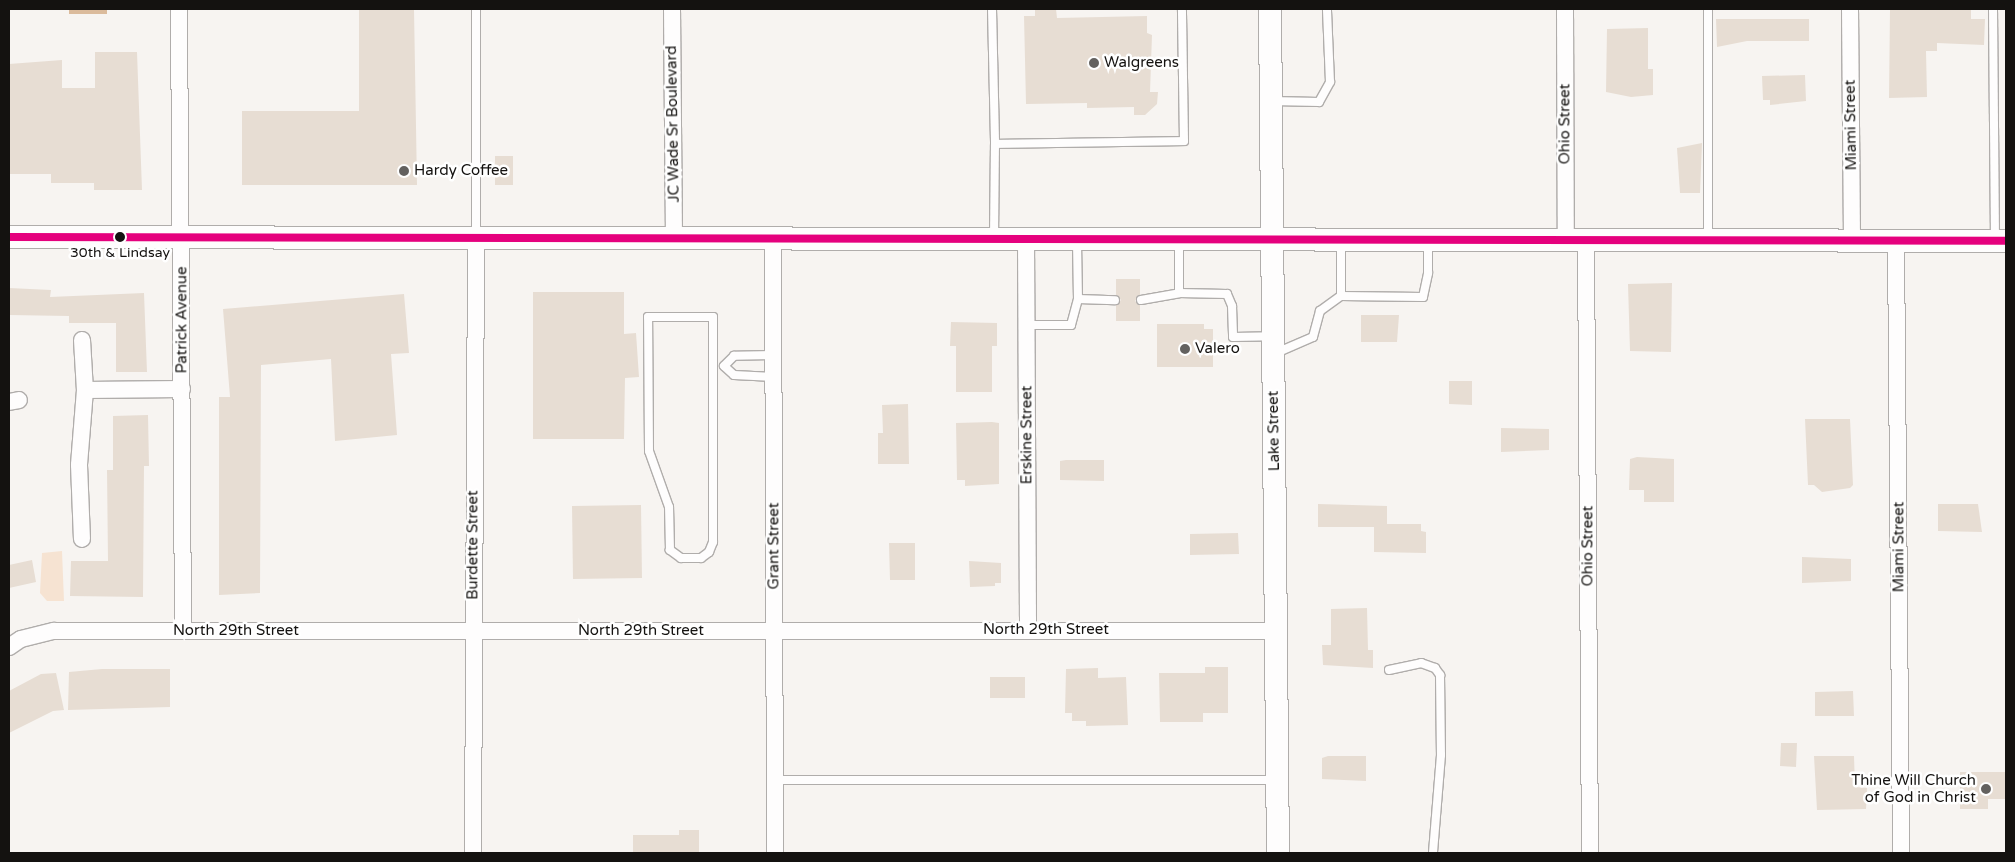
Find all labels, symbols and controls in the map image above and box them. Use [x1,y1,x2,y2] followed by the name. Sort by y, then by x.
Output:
[663,45,683,203] street label: JC Wade Sr Boulevard
[1104,54,1179,72] place label: Walgreens
[1088,57,1100,69] marker: Walgreens
[1841,79,1861,171] street label: Miami Street
[1556,84,1574,164] street label: Ohio Street
[414,162,508,180] place label: Hardy Coffee
[398,165,410,177] marker: Hardy Coffee
[115,232,125,242] marker: 30th & Lindsay
[70,245,170,261] place label: 30th & Lindsay
[173,267,191,373] street label: Patrick Avenue
[1195,340,1240,358] place label: Valero
[1179,343,1191,355] marker: Valero
[1018,386,1036,484] street label: Erskine Street
[1264,391,1284,471] street label: Lake Street
[464,490,482,600] street label: Burdette Street
[1890,502,1908,592] street label: Miami Street
[765,503,783,589] street label: Grant Street
[1579,506,1597,586] street label: Ohio Street
[983,621,1109,639] street label: North 29th Street
[173,622,299,640] street label: North 29th Street
[578,622,704,640] street label: North 29th Street
[1851,771,1976,806] place label: Thine Will Church of God in Christ
[1980,783,1992,795] marker: Thine Will Church of God in Christ

